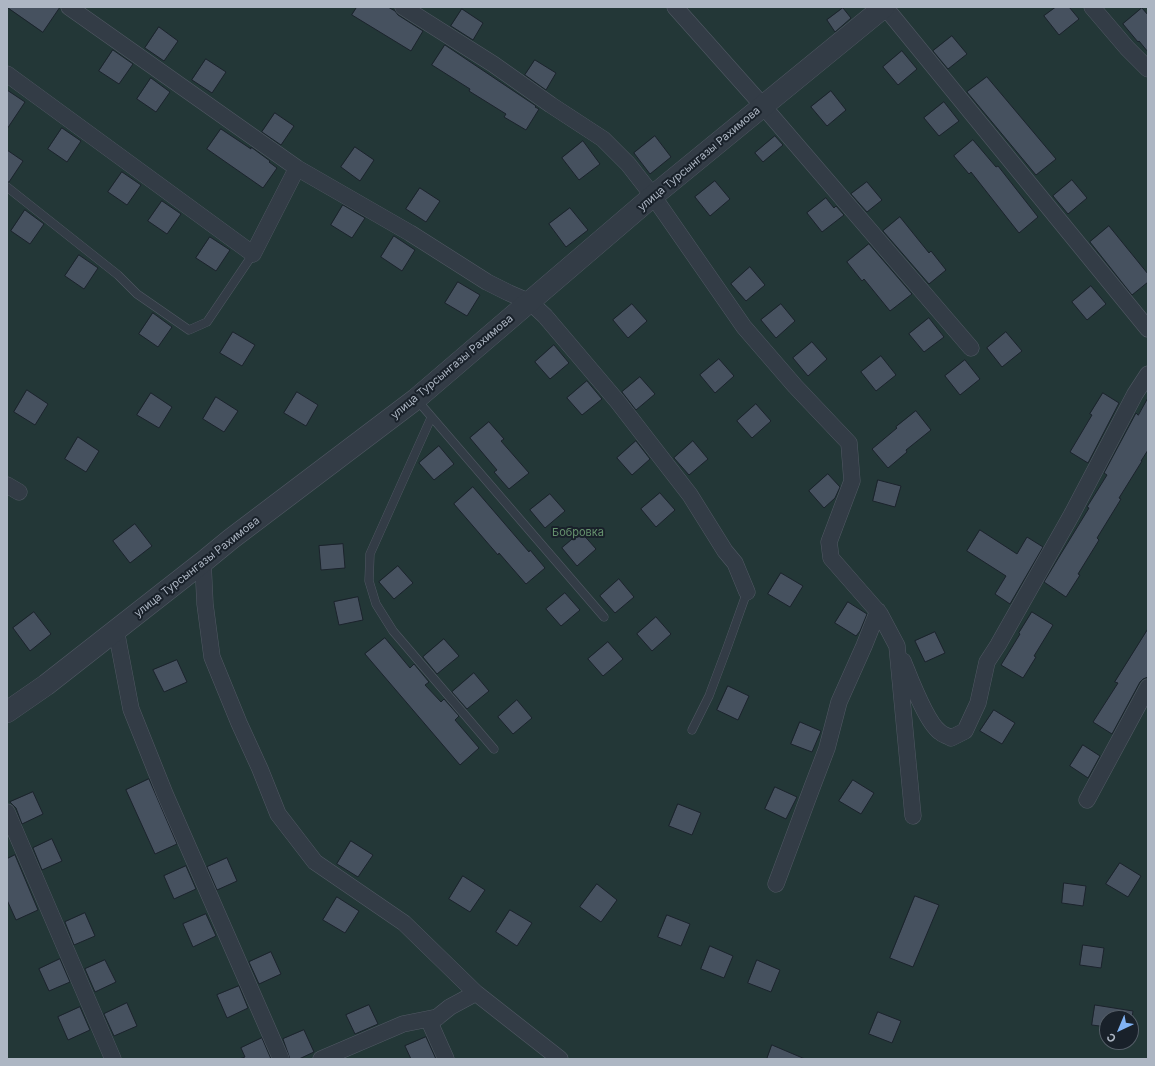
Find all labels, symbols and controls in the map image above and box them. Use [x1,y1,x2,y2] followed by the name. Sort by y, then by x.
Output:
[635,104,763,214] street label: улица Турсынгазы Рахимова
[388,312,516,422] street label: улица Турсынгазы Рахимова
[132,514,262,620] street label: улица Турсынгазы Рахимова
[552,526,604,540] park label: Бобровка
[1099,1010,1139,1050] north arrow
[1104,1030,1119,1046] text: С

